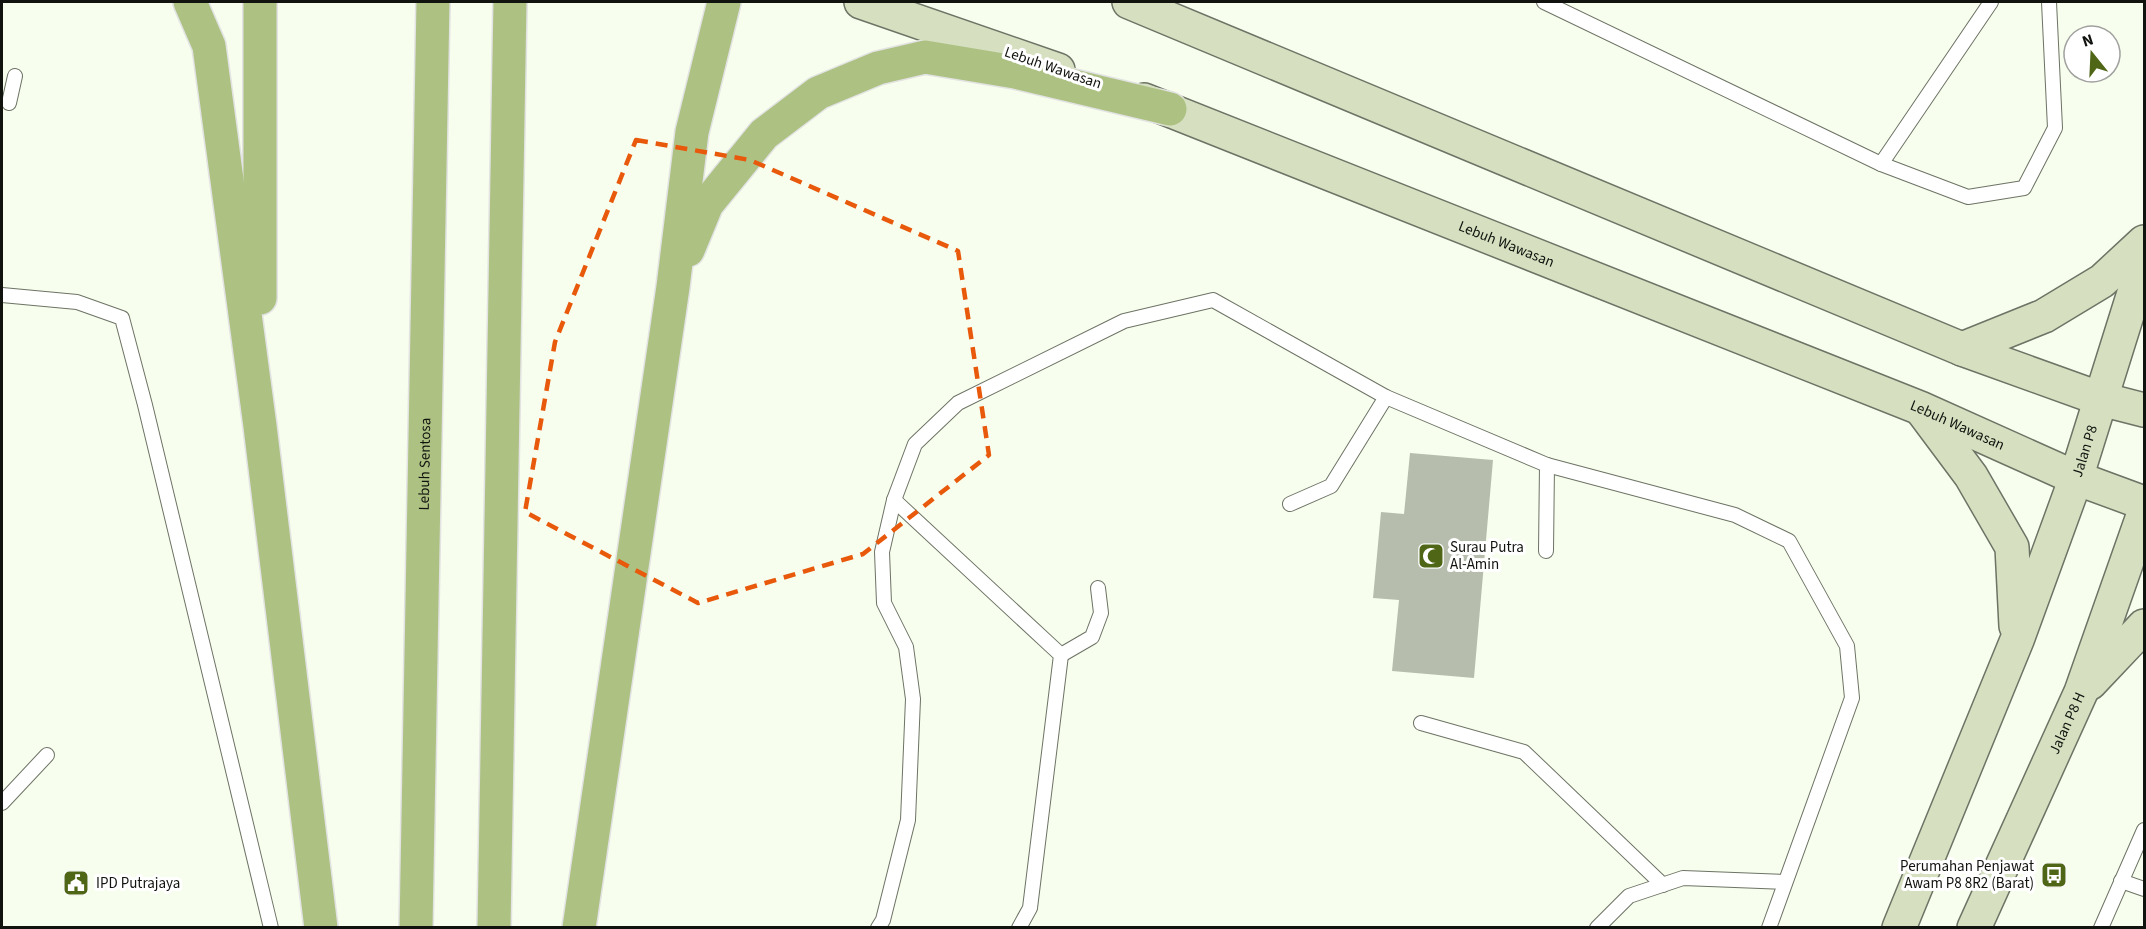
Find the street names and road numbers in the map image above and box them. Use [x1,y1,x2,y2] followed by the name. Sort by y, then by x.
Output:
[1002,42,1104,94] street label: Lebuh Wawasan
[1455,215,1558,272] street label: Lebuh Wawasan
[1907,395,2008,455] street label: Lebuh Wawasan
[413,418,436,511] street label: Lebuh Sentosa
[2066,422,2102,480] street label: Jalan P8
[2044,689,2090,758] street label: Jalan P8 H

